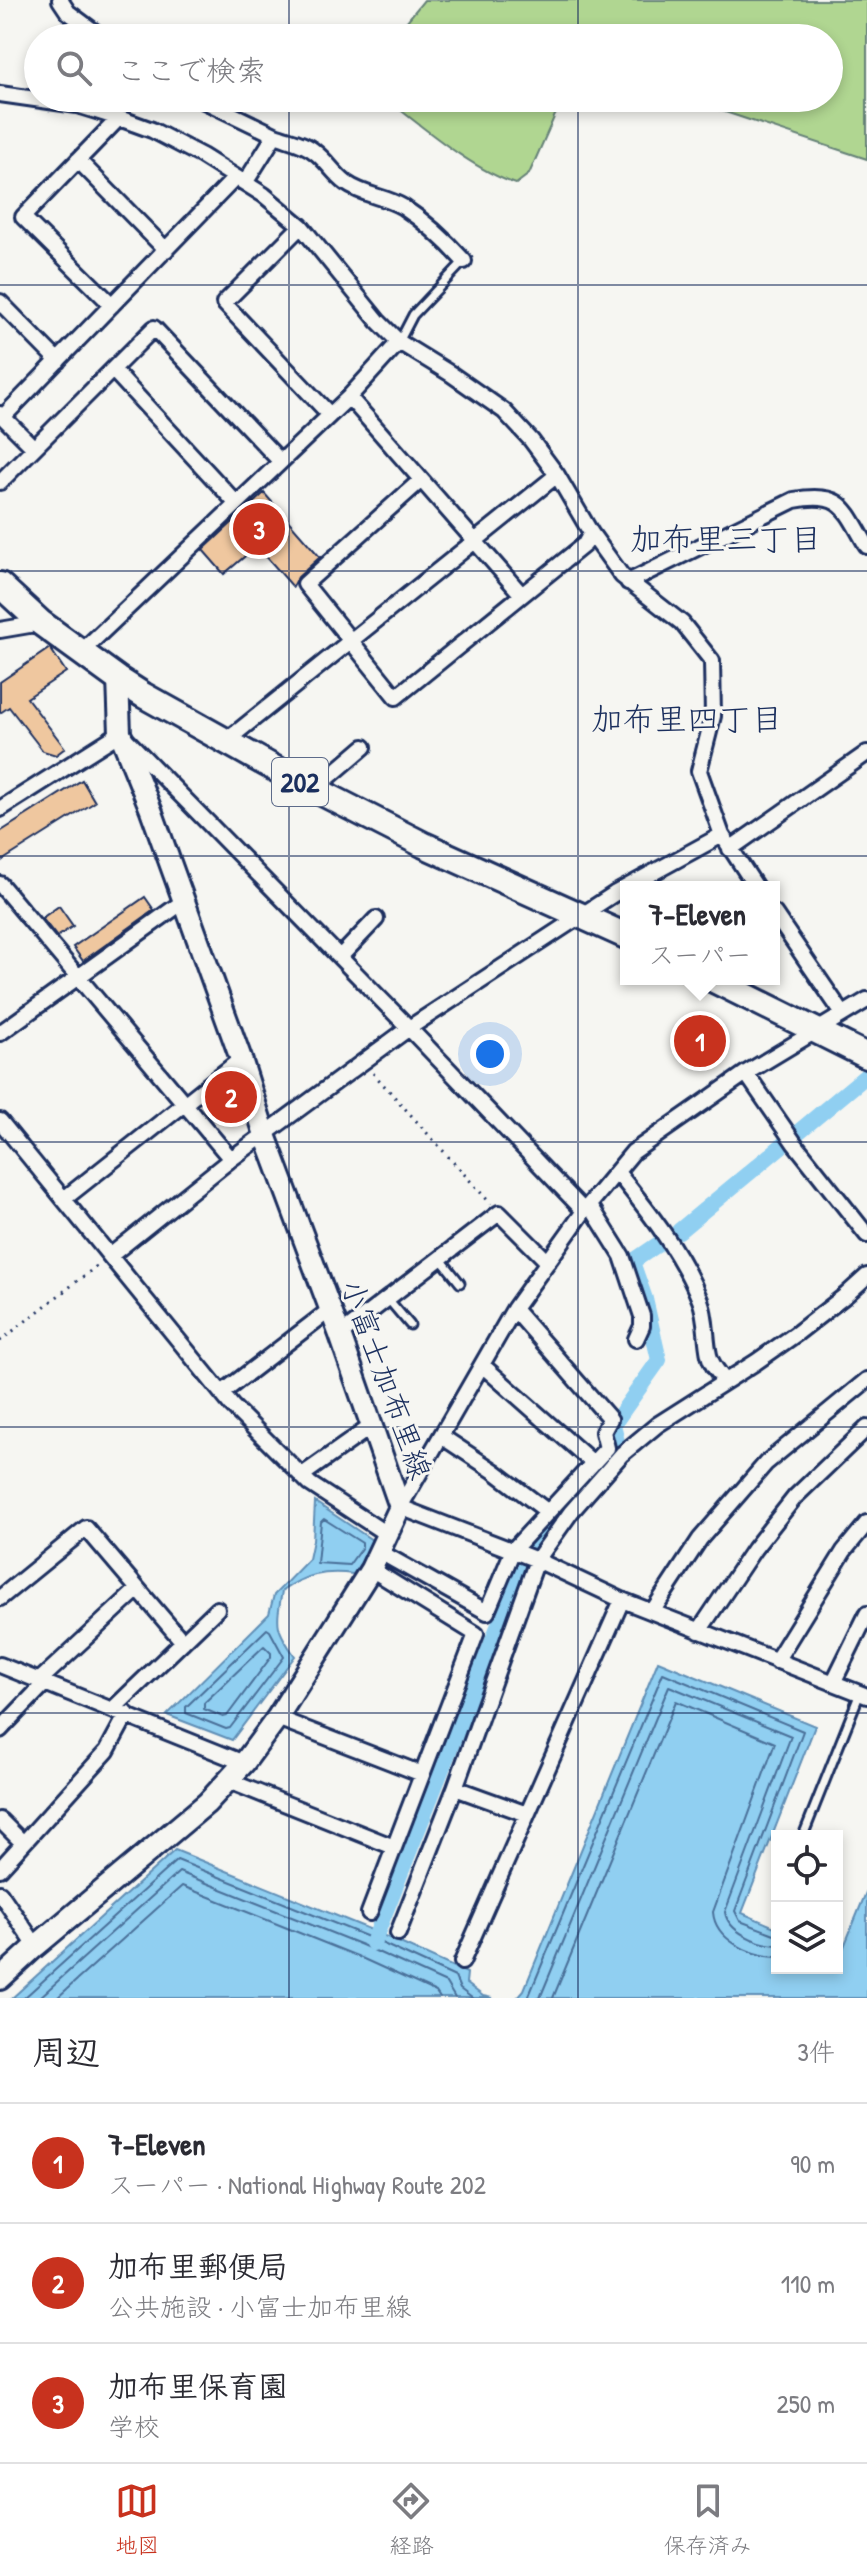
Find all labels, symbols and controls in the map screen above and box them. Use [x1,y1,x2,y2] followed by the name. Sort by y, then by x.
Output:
[24,24,843,112] search box
[52,46,96,90] icon: search
[116,50,266,90] text: ここで検索
[233,499,285,559] pin: 3
[630,517,822,560] district label: 加布里三丁目
[591,697,783,740] district label: 加布里四丁目
[272,758,328,806] road number: 202
[620,881,780,985] popup
[649,894,746,934] text: 7-Eleven
[649,937,751,972] text: スーパー
[674,1011,726,1071] pin: 1
[470,1034,510,1074] your location
[205,1067,257,1127] pin: 2
[332,1273,442,1485] street label: 小富士加布里線
[771,1830,843,1974] map controls
[771,1830,843,1902] button: locate
[771,1902,843,1974] button: layers
[32,2029,100,2075] text: 周辺
[797,2034,835,2069] text: 3件
[108,2124,206,2164] text: 7-Eleven
[53,2146,63,2181] text: 1
[790,2146,835,2181] text: 90 m
[108,2167,486,2202] text: スーパー · National Highway Route 202
[108,2246,288,2286] text: 加布里郵便局
[52,2266,64,2301] text: 2
[781,2266,835,2301] text: 110 m
[108,2289,411,2324] text: 公共施設 · 小富士加布里線
[108,2366,288,2406] text: 加布里保育園
[52,2386,64,2421] text: 3
[777,2386,835,2421] text: 250 m
[108,2409,160,2444] text: 学校
[115,2479,159,2560] tab: 地図
[389,2479,434,2560] tab: 経路
[664,2479,752,2560] tab: 保存済み

